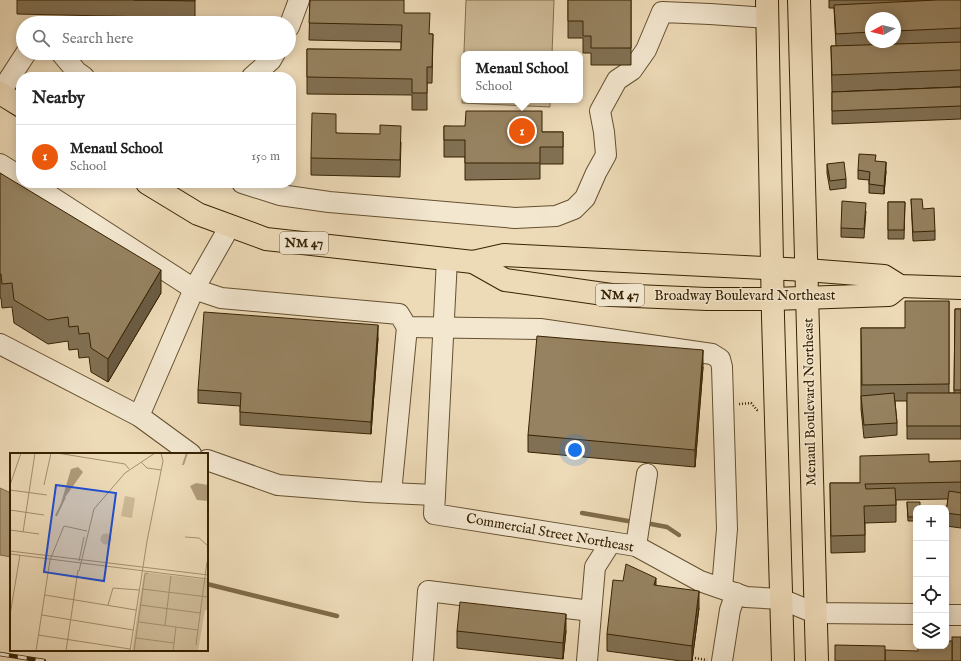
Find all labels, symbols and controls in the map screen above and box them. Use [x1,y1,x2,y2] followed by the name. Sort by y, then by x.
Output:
[865,12,901,48] north arrow
[16,16,296,60] search box
[30,27,52,49] icon: search
[62,29,133,48] text: Search here
[461,51,583,103] popup
[476,59,568,78] text: Menaul School
[476,78,512,95] text: School
[32,88,85,109] text: Nearby
[509,116,535,146] pin: 1
[70,139,163,158] text: Menaul School
[43,148,47,165] text: 1
[251,148,280,165] text: 150 m
[70,158,107,175] text: School
[280,232,328,254] road number: NM 47
[596,284,644,306] road number: NM 47
[654,287,836,305] street label: Broadway Boulevard Northeast
[800,318,820,486] street label: Menaul Boulevard Northeast
[565,440,585,460] your location
[10,453,208,651] inset map
[913,505,949,649] map controls
[913,505,949,541] button: +
[465,509,635,557] street label: Commercial Street Northeast
[913,541,949,577] button: −
[913,577,949,613] button: locate
[913,613,949,649] button: layers

